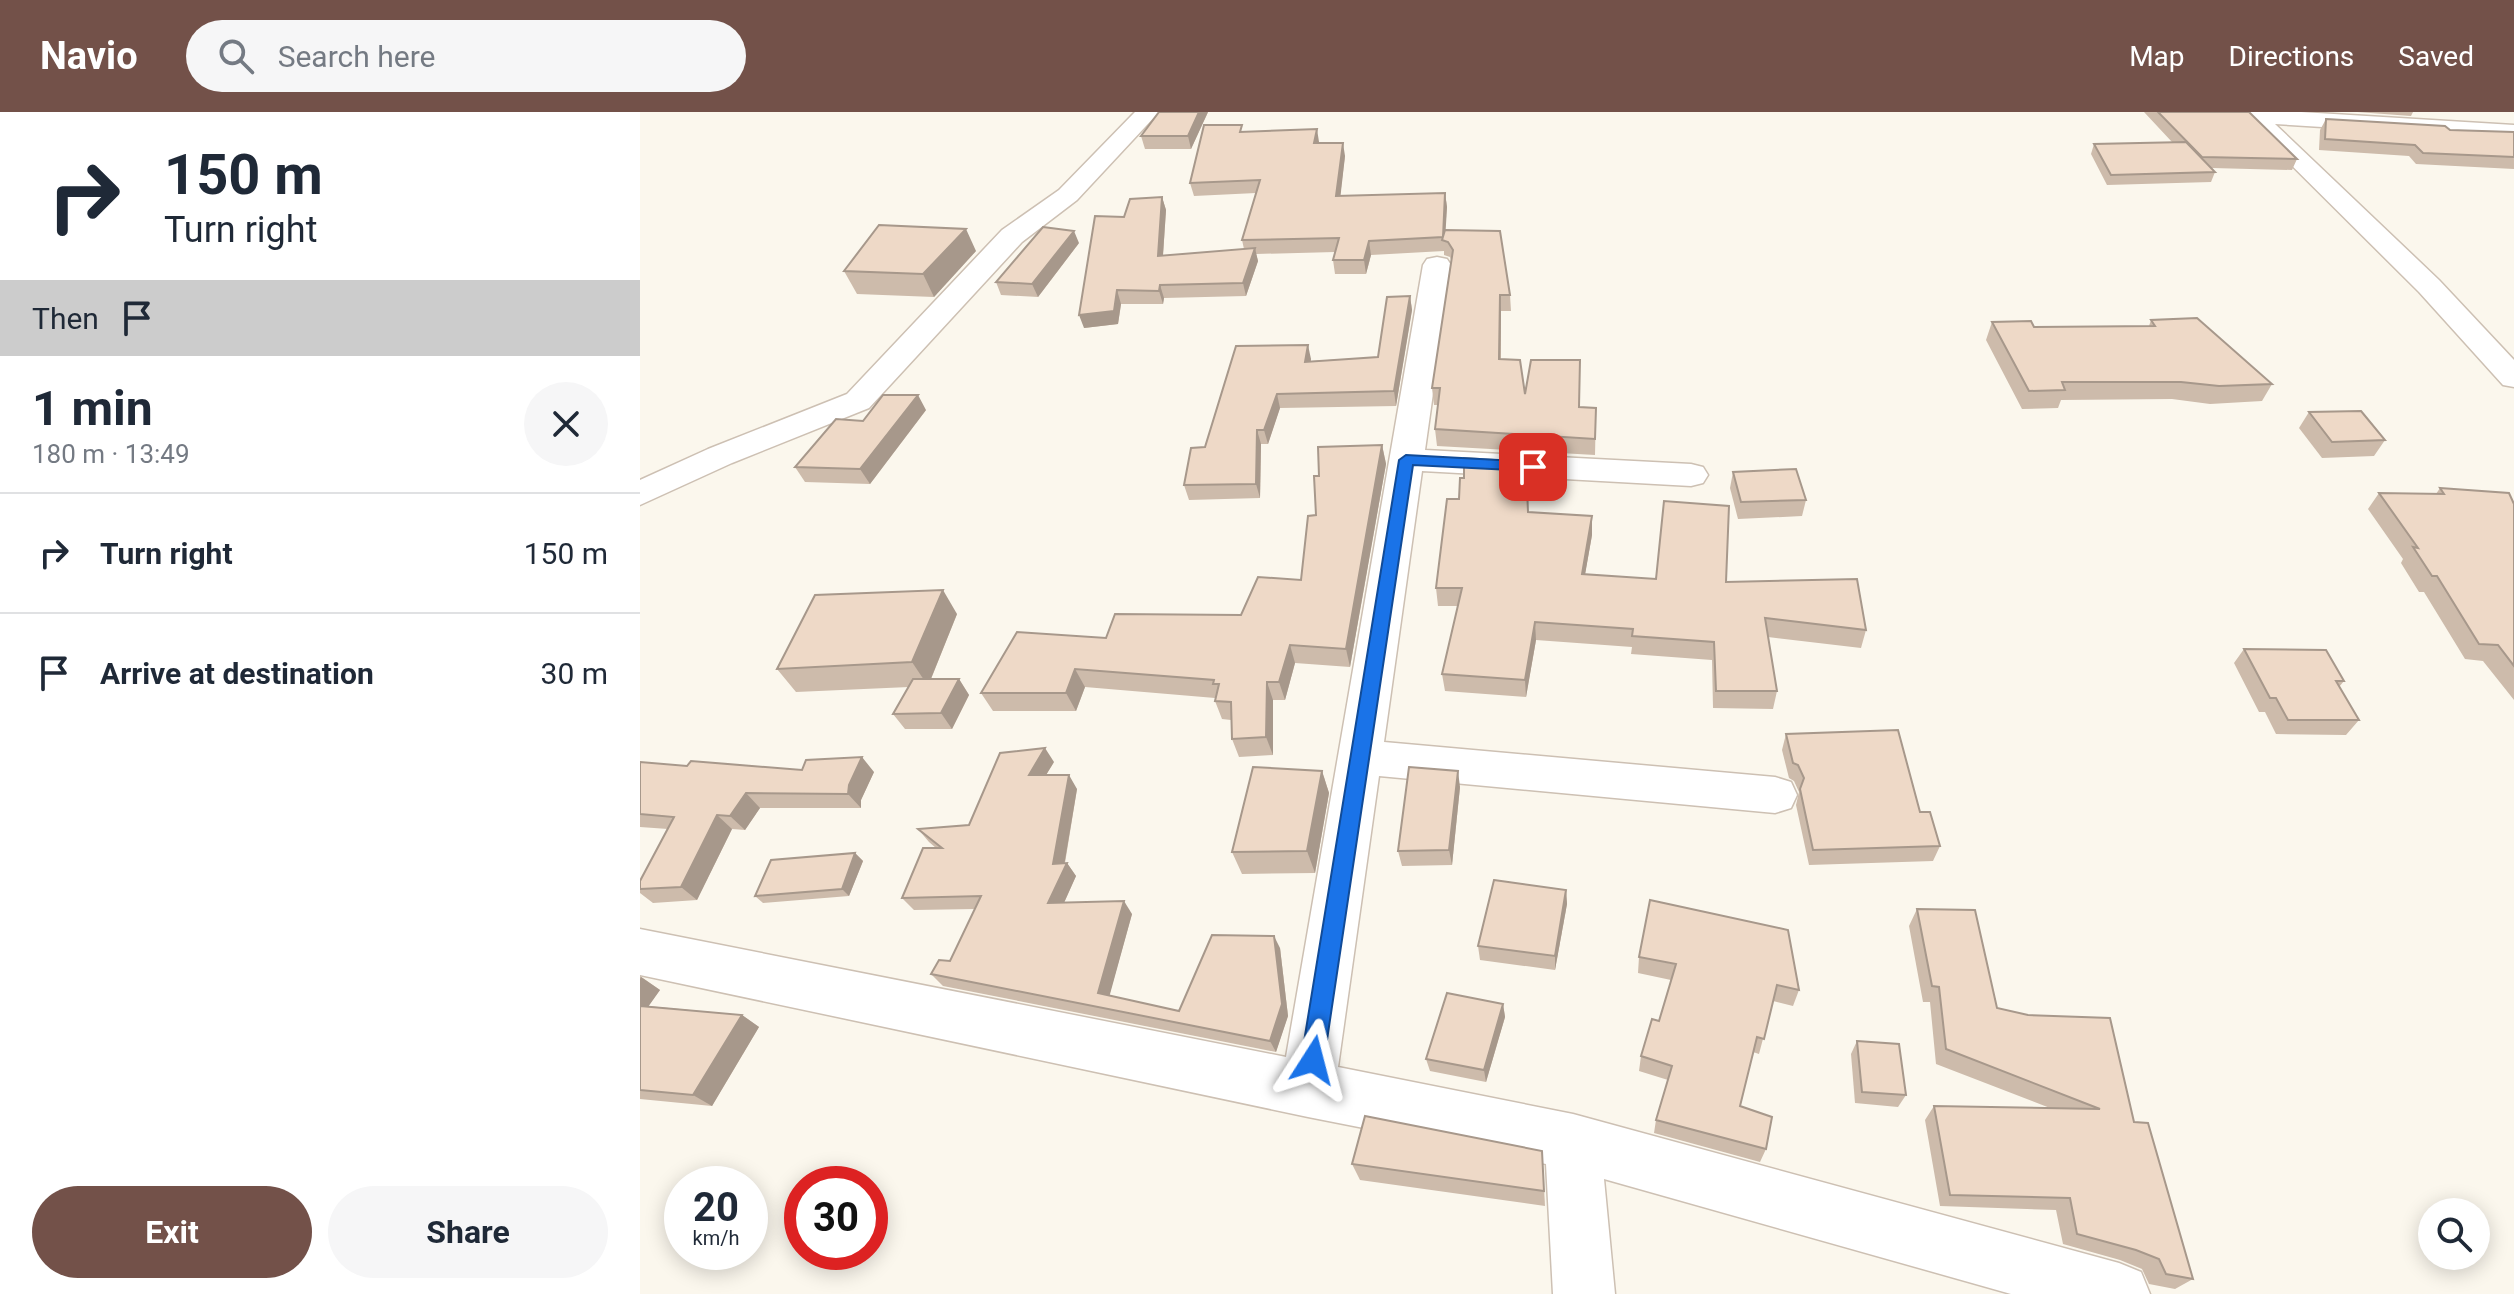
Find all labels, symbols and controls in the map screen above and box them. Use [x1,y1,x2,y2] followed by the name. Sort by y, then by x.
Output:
[186,20,746,92] search box
[40,34,138,78] text: Navio
[214,34,258,78] icon: search
[278,39,435,74] text: Search here
[2129,40,2185,73] text: Map
[2229,40,2354,73] text: Directions
[2398,40,2474,73] text: Saved
[164,142,323,208] text: 150 m
[32,144,136,248] icon: right
[164,209,317,251] text: Turn right
[115,296,159,340] icon: arrive
[32,301,99,336] text: Then
[32,380,153,437] text: 1 min
[524,382,608,466] button: close
[1499,433,1567,501] pin
[32,439,190,469] text: 180 m · 13:49
[1511,445,1555,489] icon: arrive
[32,531,76,575] icon: right
[100,536,233,571] text: Turn right
[524,536,608,571] text: 150 m
[32,651,76,695] icon: arrive
[100,656,374,691] text: Arrive at destination
[541,656,608,691] text: 30 m
[1271,1018,1355,1102] position arrow
[784,1166,888,1270] speed limit sign: 30
[693,1184,739,1231] text: 20
[32,1186,312,1278] button: Exit
[328,1186,608,1278] button: Share
[2418,1198,2490,1270] map controls
[2418,1198,2490,1270] button: search
[693,1226,739,1250] text: km/h

